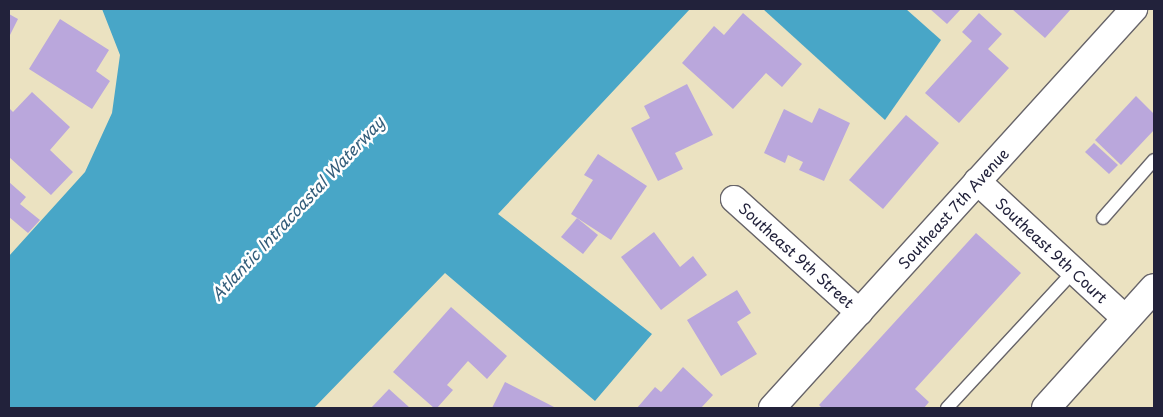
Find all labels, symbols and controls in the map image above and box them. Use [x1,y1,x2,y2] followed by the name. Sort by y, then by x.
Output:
[206,112,388,304] water label: Atlantic Intracoastal Waterway
[894,144,1012,272] street label: Southeast 7th Avenue
[993,194,1111,306] street label: Southeast 9th Court
[736,198,858,312] street label: Southeast 9th Street

